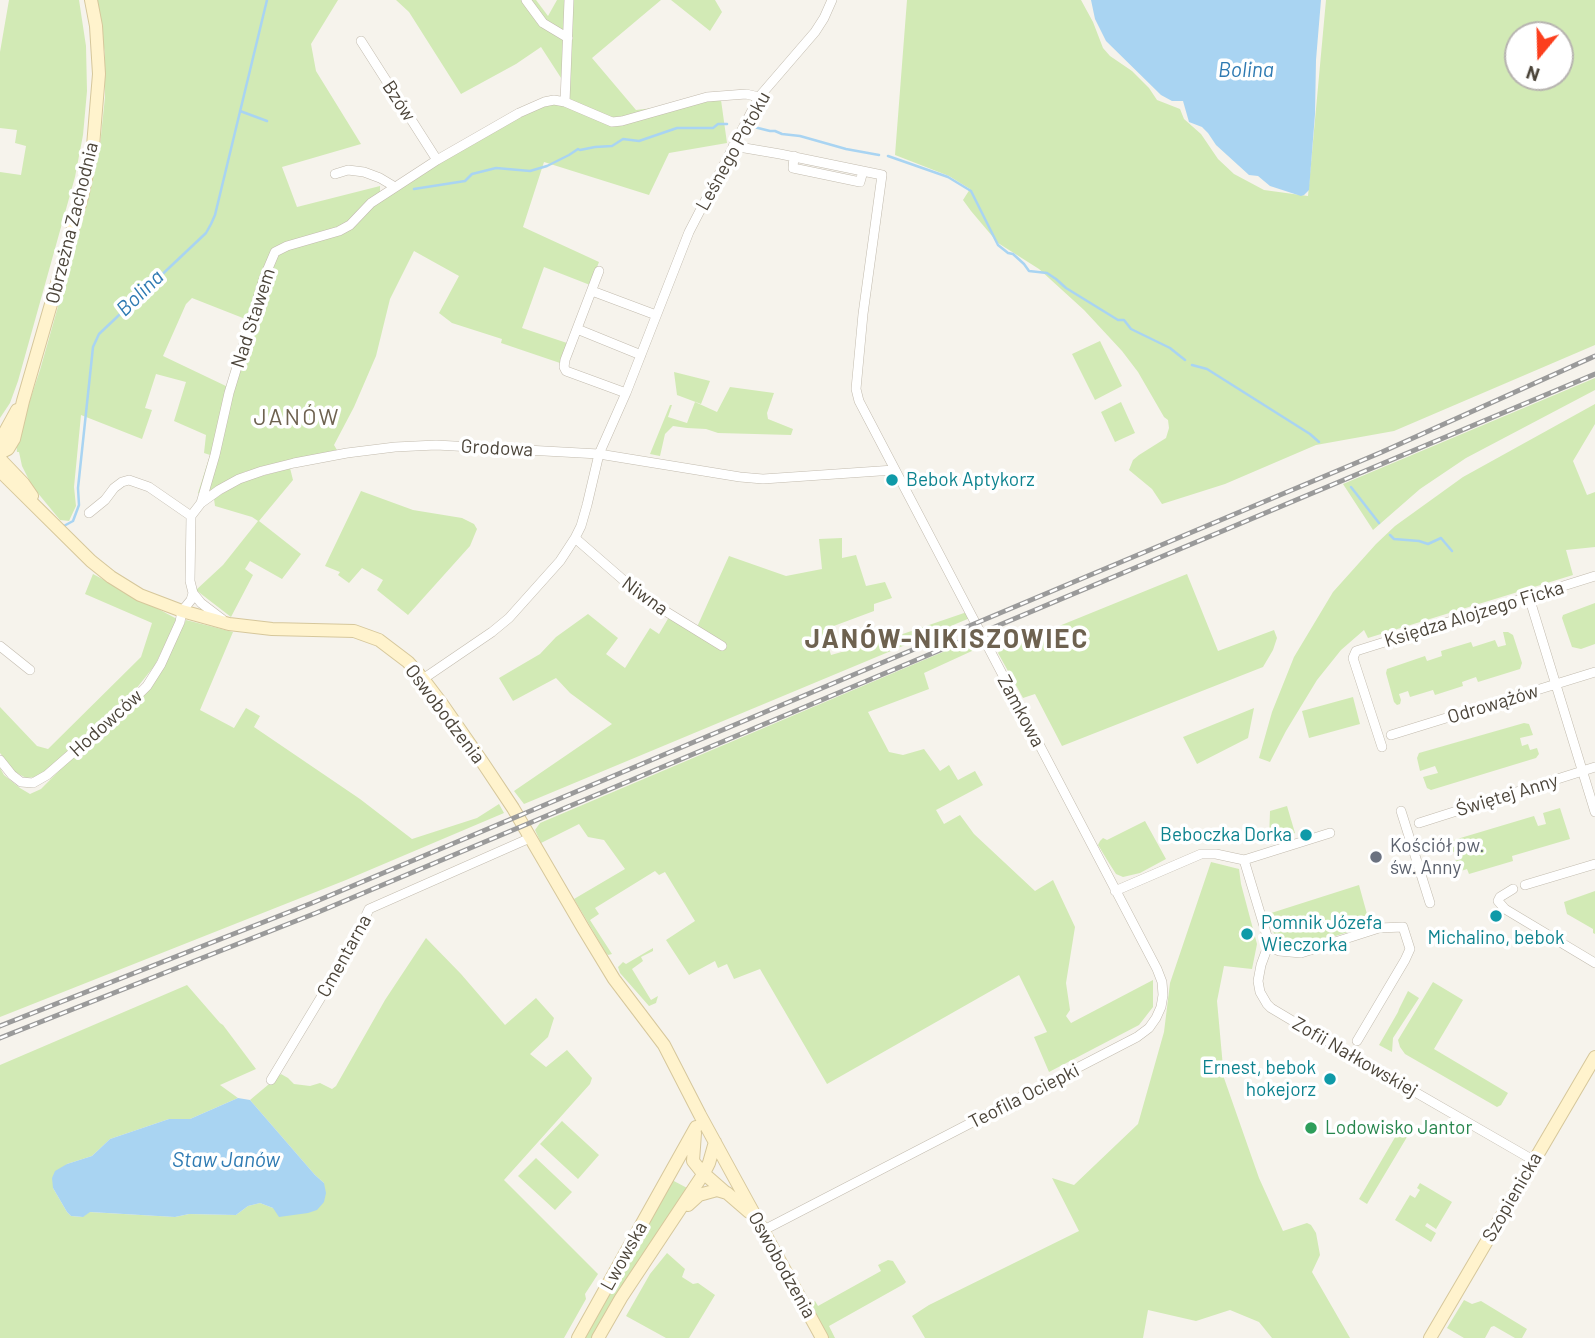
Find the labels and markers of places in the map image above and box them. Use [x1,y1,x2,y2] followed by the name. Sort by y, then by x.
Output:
[906,469,1035,491] place label: Bebok Aptykorz
[884,472,900,488] marker: Bebok Aptykorz
[1160,824,1292,846] place label: Beboczka Dorka
[1298,827,1314,843] marker: Beboczka Dorka
[1390,835,1485,879] place label: Kościół pw. św. Anny
[1368,849,1384,865] marker: Kościół pw. św. Anny
[1488,908,1504,924] marker: Michalino, bebok
[1261,912,1382,956] place label: Pomnik Józefa Wieczorka
[1239,926,1255,942] marker: Pomnik Józefa Wieczorka
[1427,927,1565,949] place label: Michalino, bebok
[1202,1057,1316,1101] place label: Ernest, bebok hokejorz
[1322,1071,1338,1087] marker: Ernest, bebok hokejorz
[1325,1117,1472,1139] place label: Lodowisko Jantor
[1303,1120,1319,1136] marker: Lodowisko Jantor

